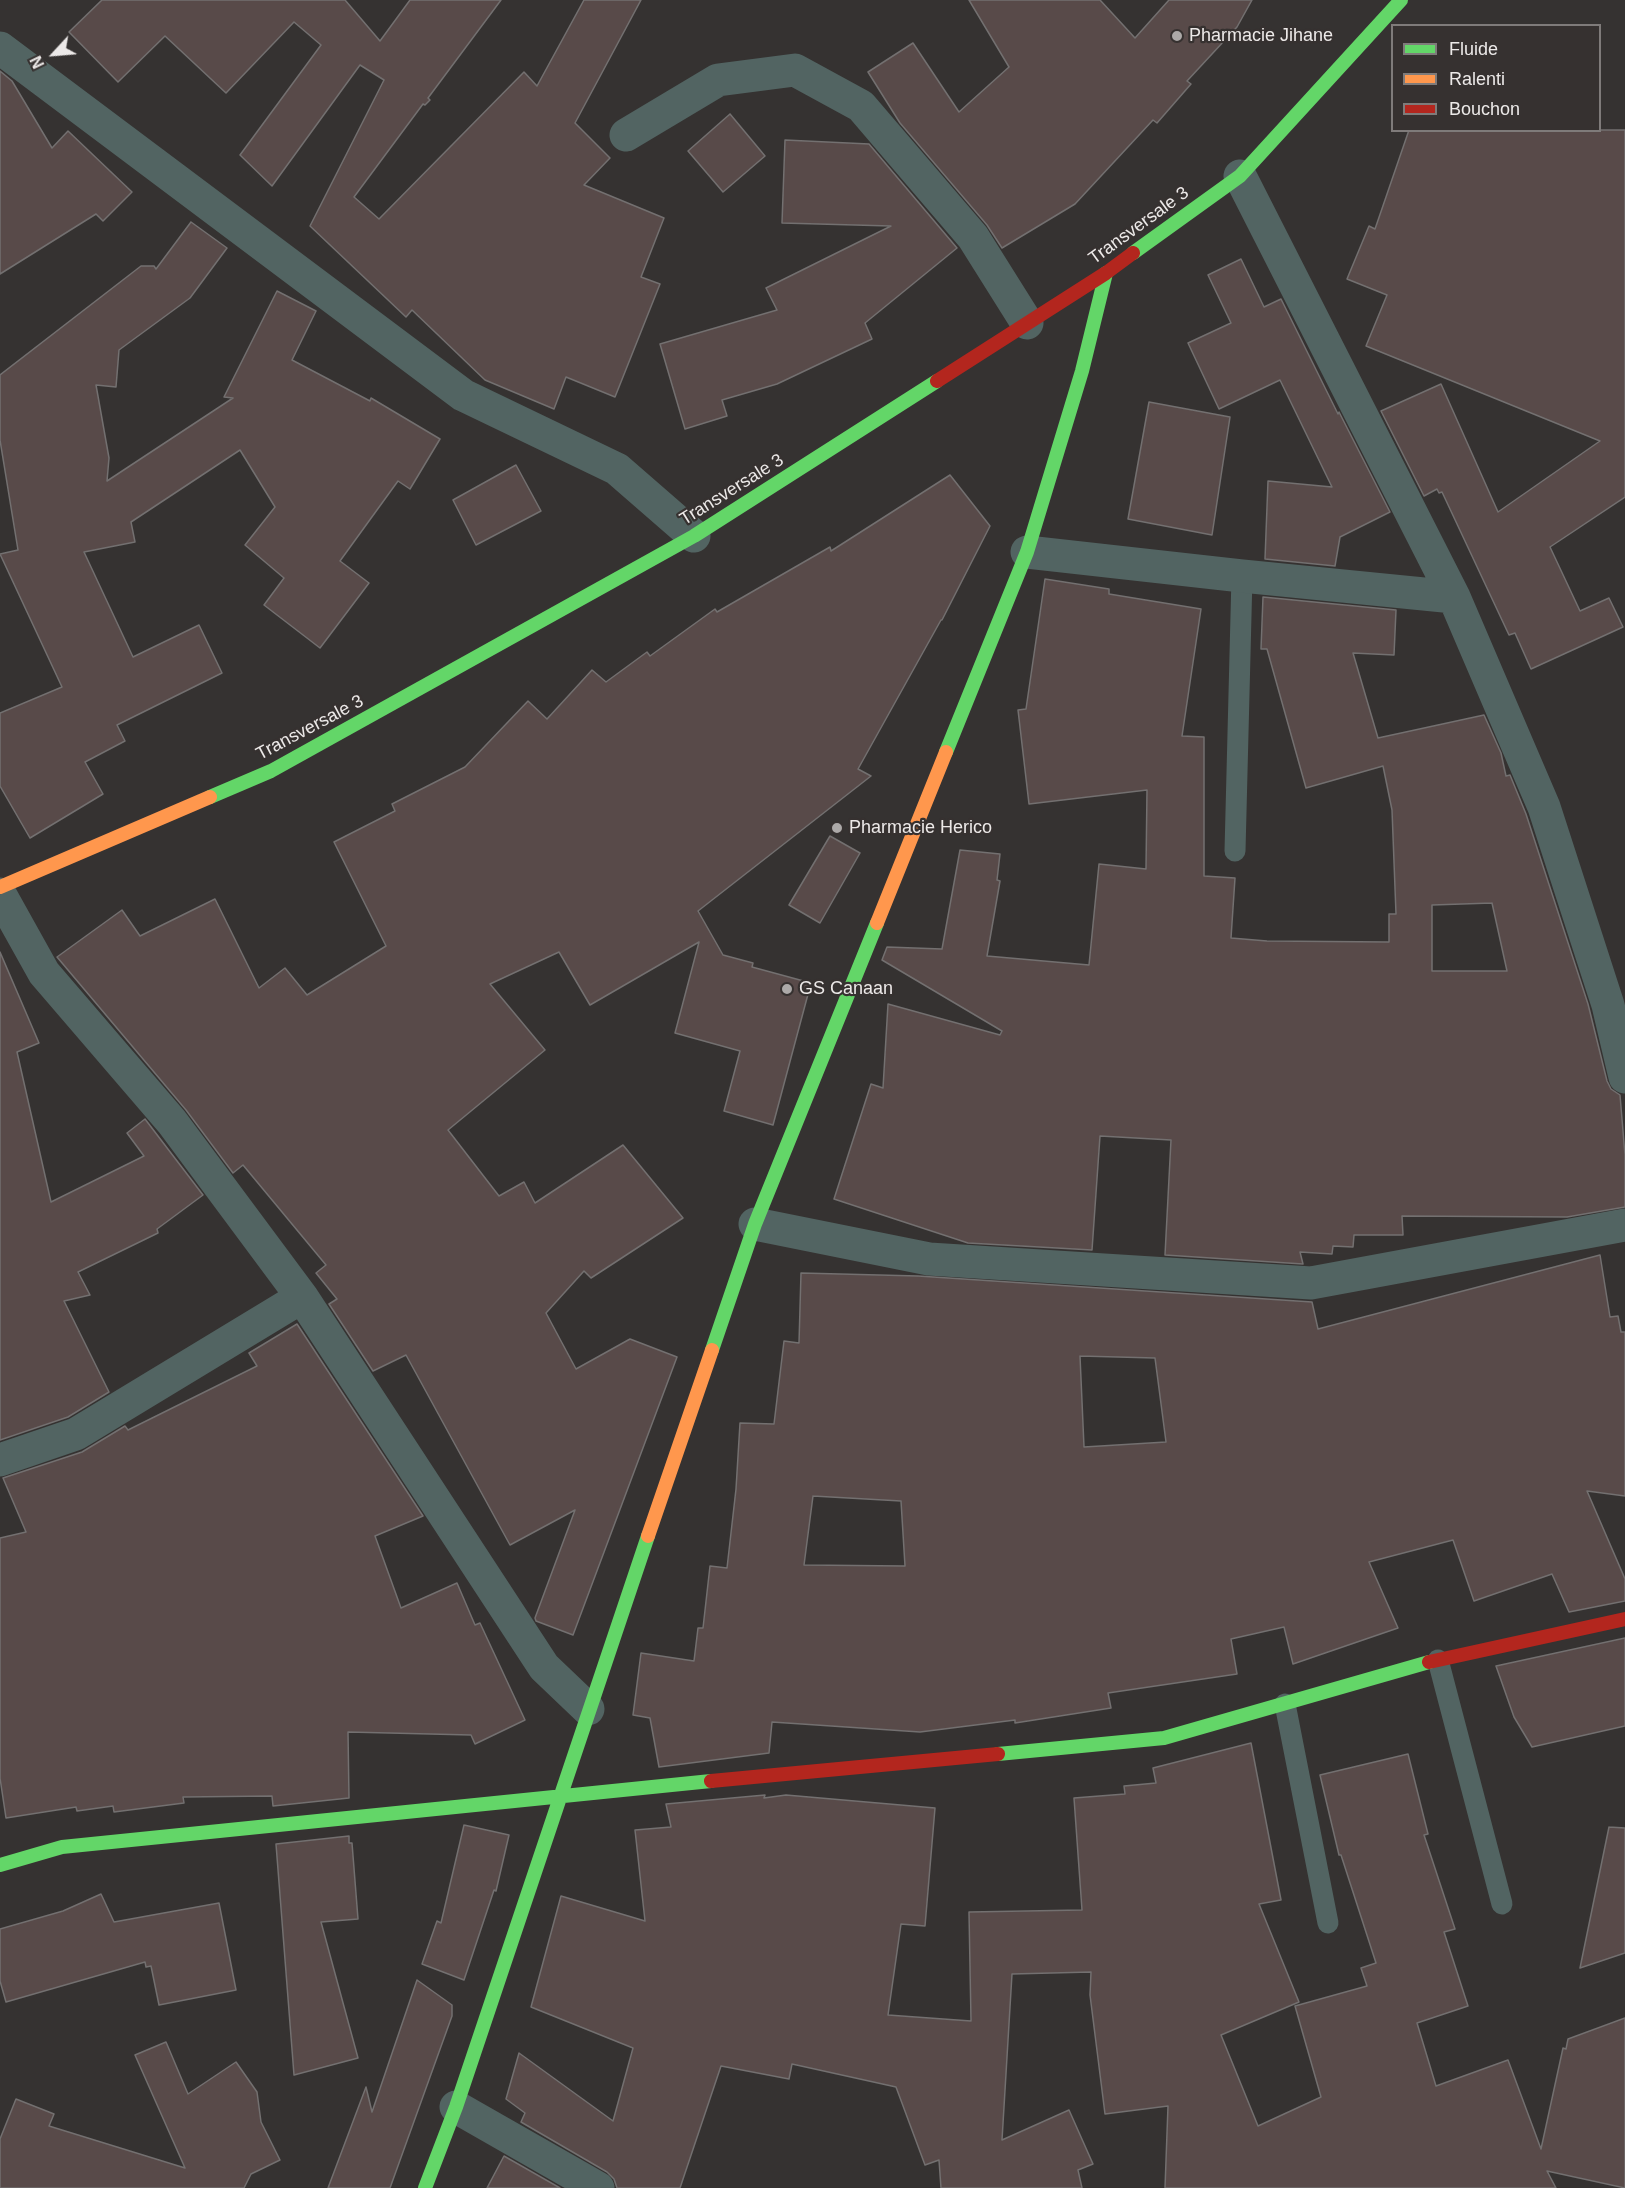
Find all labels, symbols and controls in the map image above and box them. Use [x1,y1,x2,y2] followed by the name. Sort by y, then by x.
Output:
[24,24,84,84] north arrow
[1391,24,1601,132] legend
[1189,25,1333,47] place label: Pharmacie Jihane
[1170,29,1184,43] marker: Pharmacie Jihane
[1449,39,1498,59] text: Fluide
[27,53,48,71] text: N
[1449,69,1505,89] text: Ralenti
[1449,99,1520,119] text: Bouchon
[1085,182,1193,270] street label: Transversale 3
[676,449,788,531] street label: Transversale 3
[253,691,367,765] street label: Transversale 3
[849,817,992,839] place label: Pharmacie Herico
[830,821,844,835] marker: Pharmacie Herico
[799,978,893,1000] place label: GS Canaan
[780,982,794,996] marker: GS Canaan

